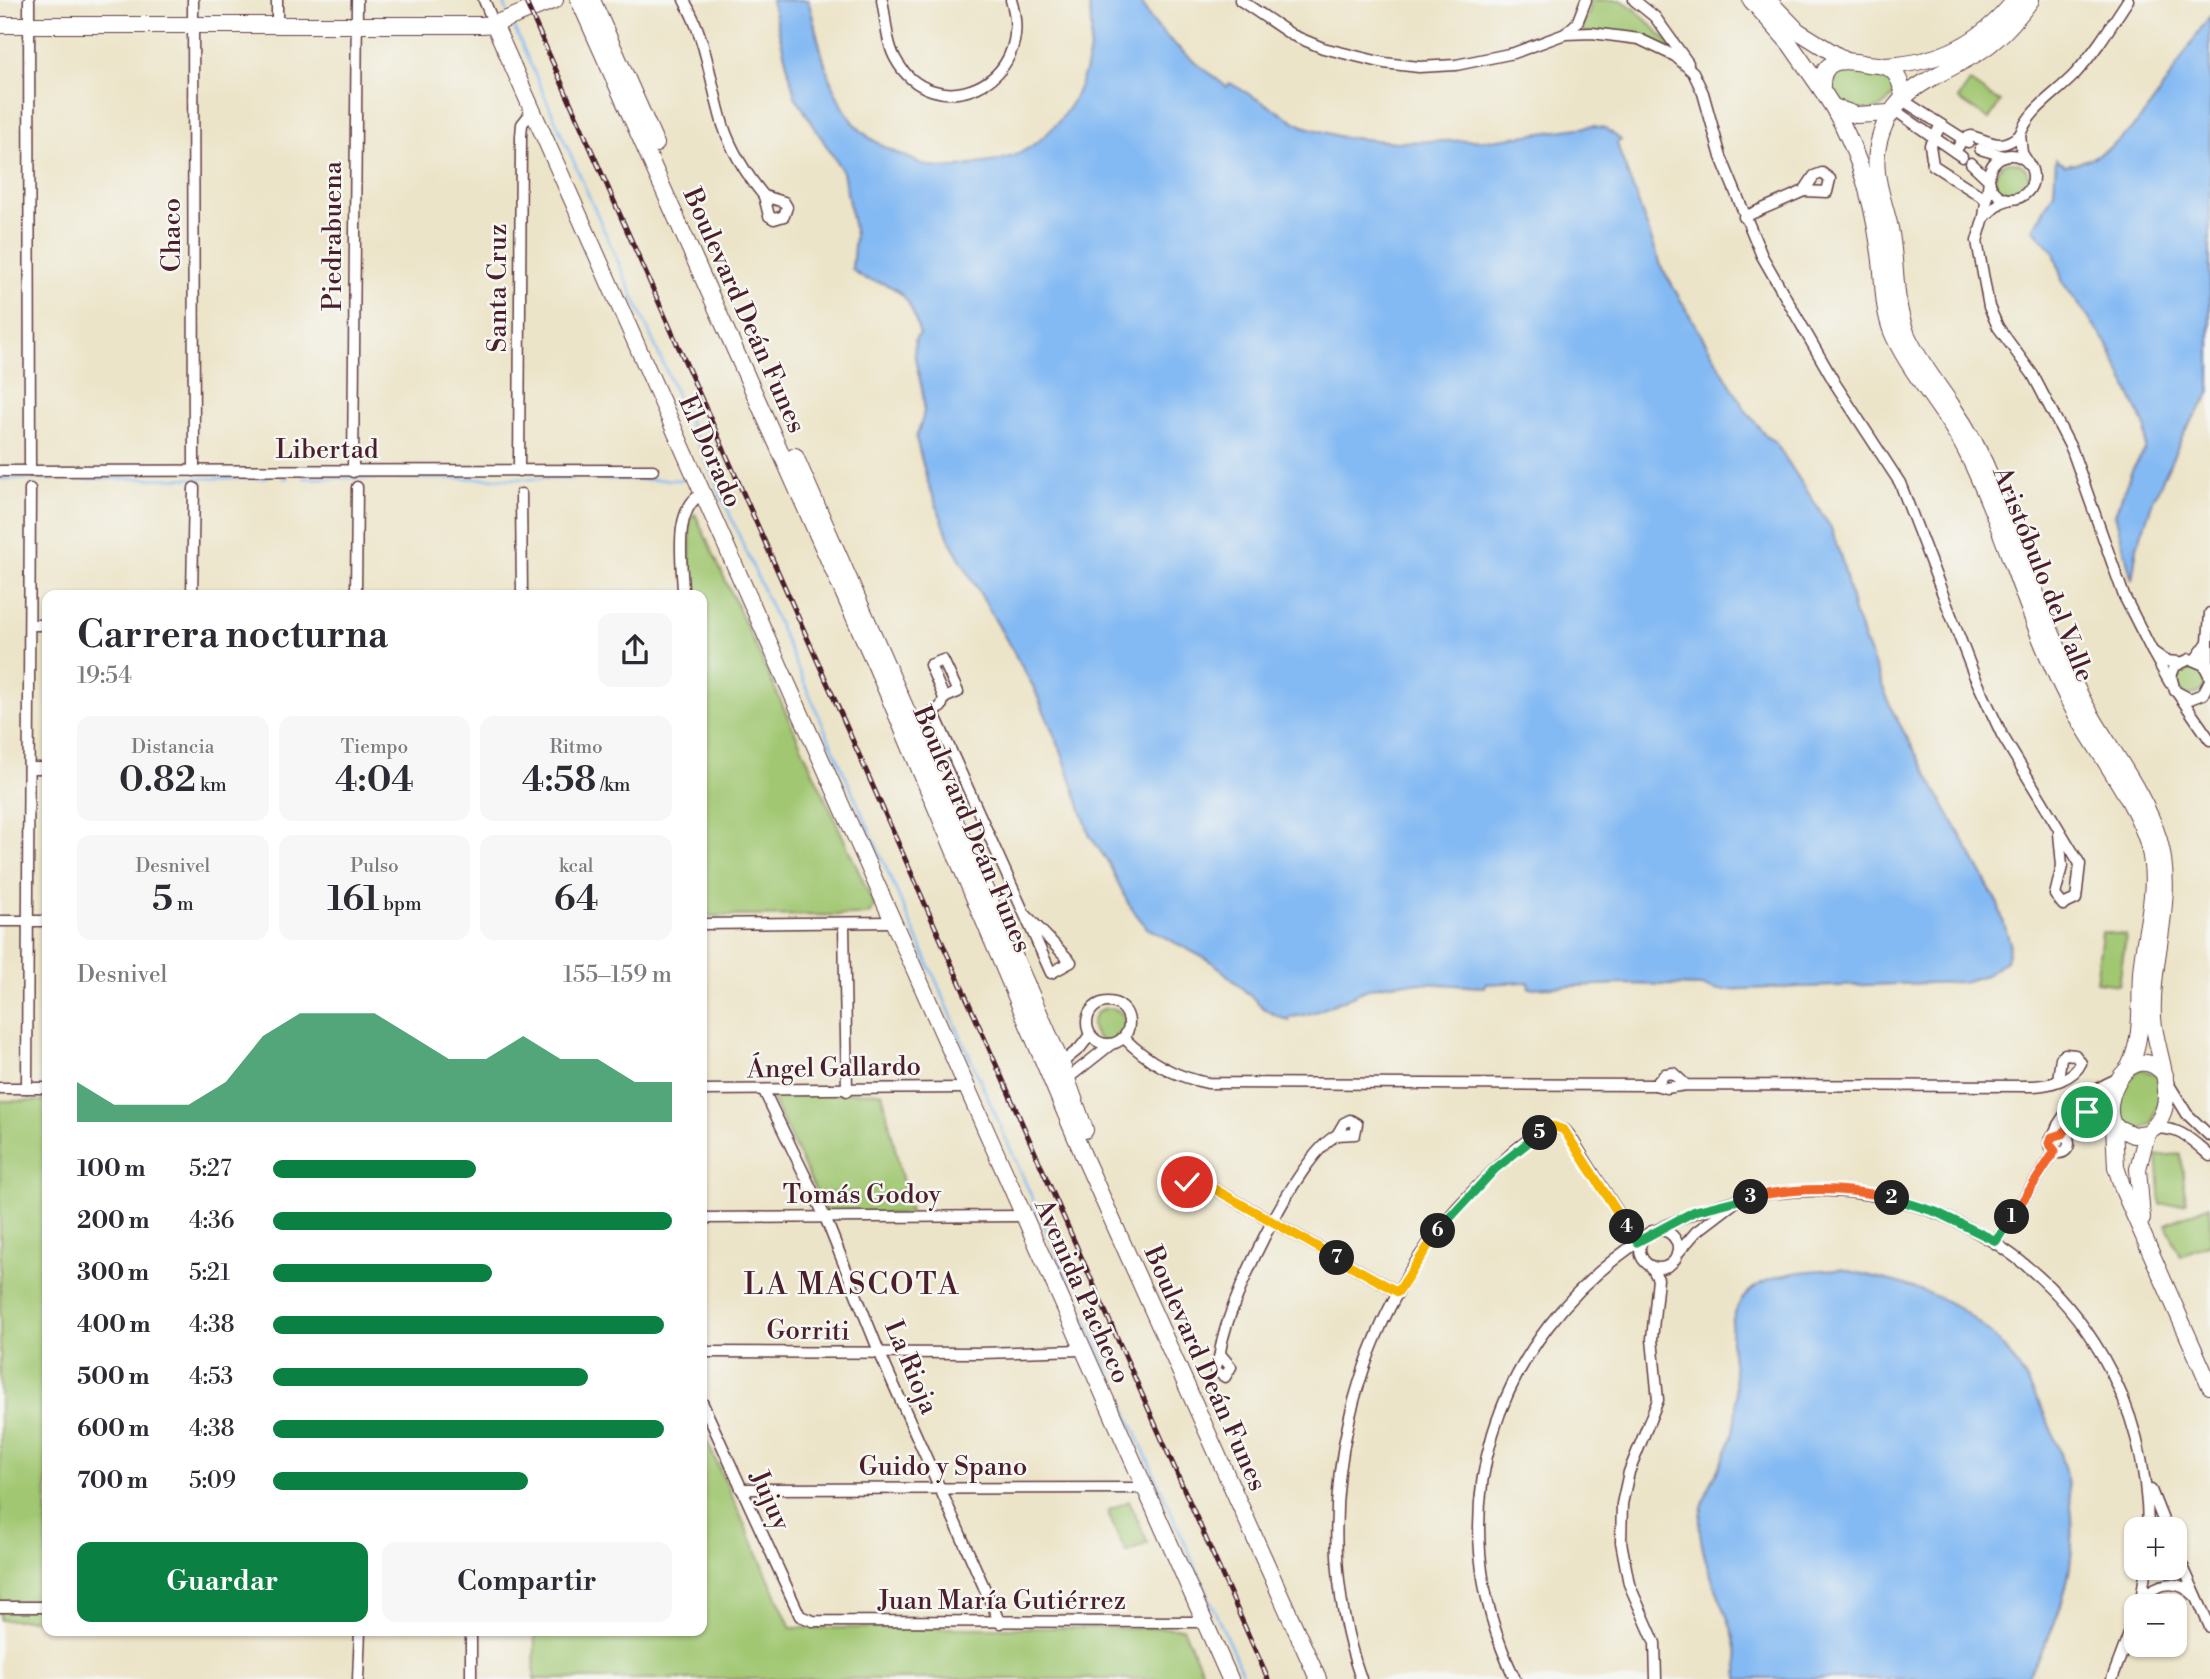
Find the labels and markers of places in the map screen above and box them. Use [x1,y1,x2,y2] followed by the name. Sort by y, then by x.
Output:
[2057,1082,2117,1142] pin
[1522,1116,1558,1150] pin: 5
[1157,1152,1217,1212] pin
[1734,1180,1768,1214] pin: 3
[1874,1180,1910,1216] pin: 2
[1994,1200,2030,1234] pin: 1
[1610,1210,1644,1244] pin: 4
[1420,1214,1456,1248] pin: 6
[1320,1240,1354,1276] pin: 7

